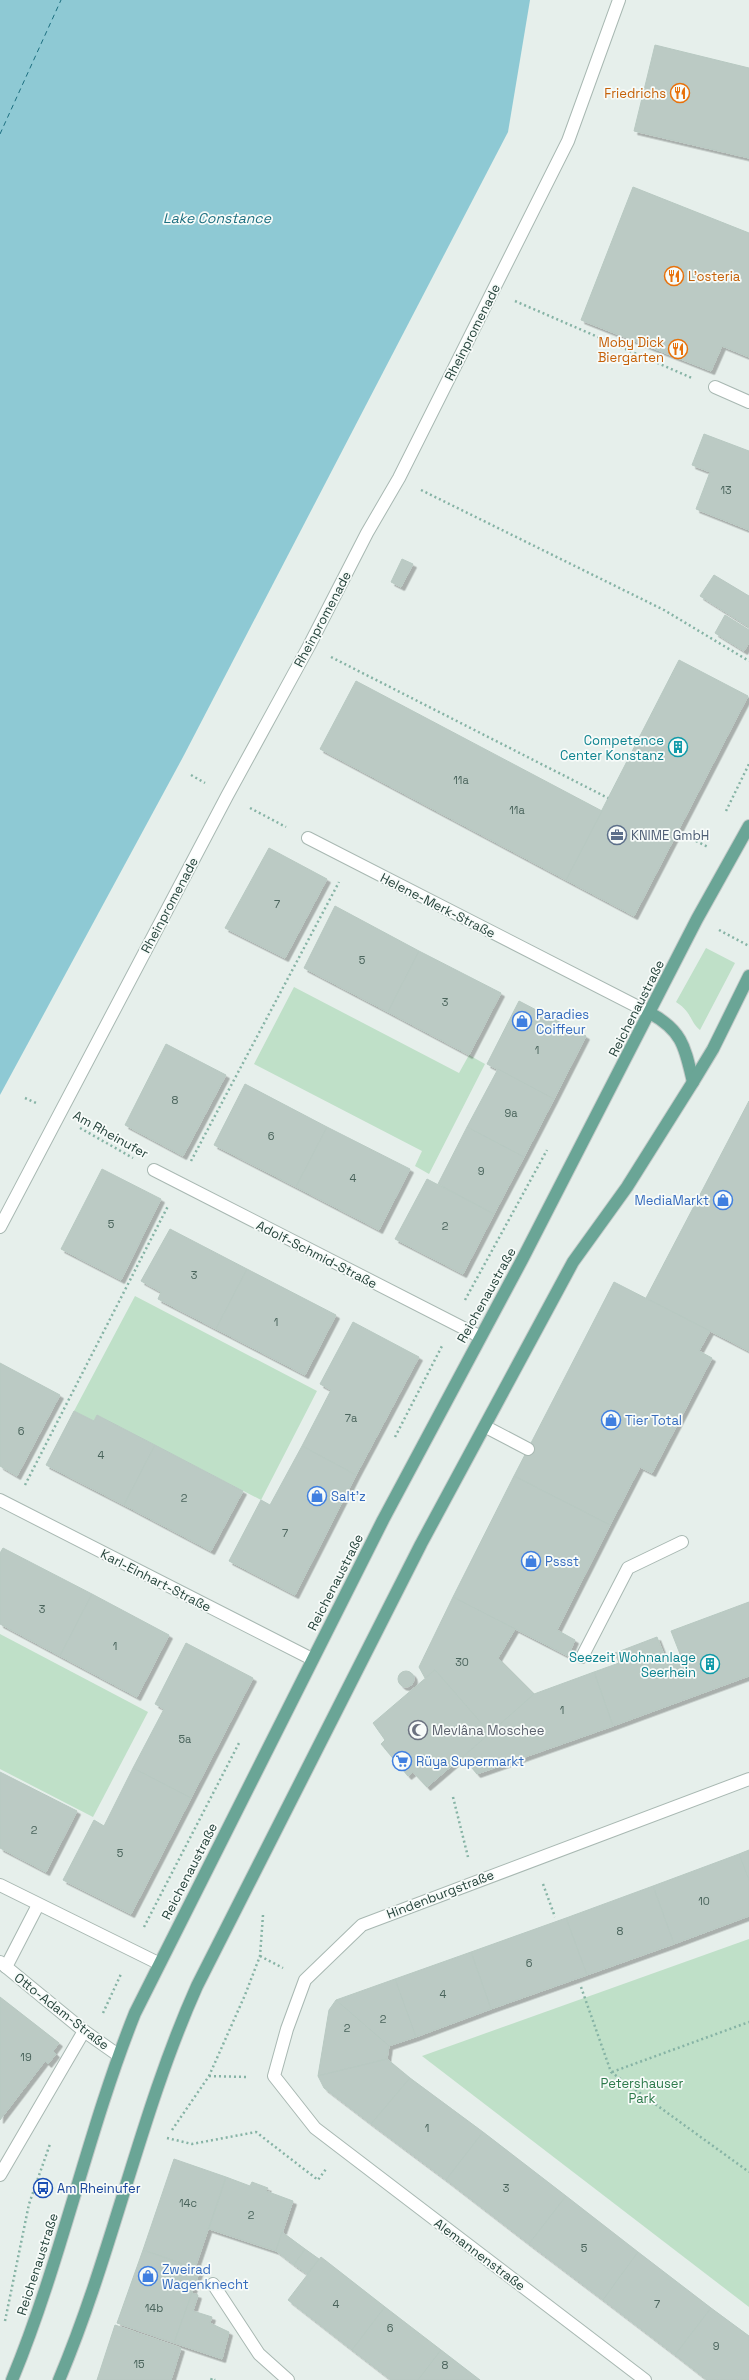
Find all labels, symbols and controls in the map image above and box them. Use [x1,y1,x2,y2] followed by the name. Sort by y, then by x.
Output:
[669,82,691,104] restaurant icon: Friedrichs
[604,85,666,102] place label: Friedrichs
[163,209,272,227] water label: Lake Constance
[663,265,685,287] restaurant icon: L'osteria
[688,268,741,285] place label: L'osteria
[441,281,504,383] street label: Rheinpromenade
[598,334,664,366] place label: Moby Dick Biergarten
[667,338,689,360] restaurant icon: Moby Dick Biergarten
[720,483,732,497] house number: 13
[290,568,355,670] street label: Rheinpromenade
[560,732,664,764] place label: Competence Center Konstanz
[667,736,689,758] building icon: Competence Center Konstanz
[453,773,469,787] house number: 11a
[509,803,525,817] house number: 11a
[606,824,628,846] office icon: KNIME GmbH
[631,827,709,844] place label: KNIME GmbH
[137,854,202,956] street label: Rheinpromenade
[377,869,498,942] street label: Helene-Merk-Straße
[274,897,280,911] house number: 7
[359,953,366,967] house number: 5
[605,957,668,1060] street label: Reichenaustraße
[442,995,449,1009] house number: 3
[536,1006,589,1038] place label: Paradies Coiffeur
[511,1010,533,1032] shop icon: Paradies Coiffeur
[535,1043,539,1057] house number: 1
[172,1093,179,1107] house number: 8
[504,1106,518,1120] house number: 9a
[70,1107,152,1162] street label: Am Rheinufer
[268,1129,275,1143] house number: 6
[478,1164,485,1178] house number: 9
[350,1171,357,1185] house number: 4
[712,1189,734,1211] shop icon: MediaMarkt
[634,1192,709,1209] place label: MediaMarkt
[108,1217,115,1231] house number: 5
[253,1217,380,1292] street label: Adolf-Schmid-Straße
[442,1219,449,1233] house number: 2
[453,1245,520,1346] street label: Reichenaustraße
[191,1268,198,1282] house number: 3
[274,1315,278,1329] house number: 1
[600,1409,622,1431] shop icon: Tier Total
[345,1411,358,1425] house number: 7a
[625,1412,682,1429] place label: Tier Total
[18,1424,25,1438] house number: 6
[98,1448,105,1462] house number: 4
[306,1485,328,1507] shop icon: Salt'z
[331,1488,366,1505] place label: Salt'z
[181,1491,188,1505] house number: 2
[282,1526,288,1540] house number: 7
[304,1531,367,1634] street label: Reichenaustraße
[98,1545,214,1616] street label: Karl-Einhart-Straße
[520,1550,542,1572] shop icon: Pssst
[545,1553,579,1570] place label: Pssst
[39,1602,46,1616] house number: 3
[113,1639,117,1653] house number: 1
[569,1649,696,1681] place label: Seezeit Wohnanlage Seerhein
[699,1653,721,1675] building icon: Seezeit Wohnanlage Seerhein
[455,1655,469,1669] house number: 30
[560,1703,564,1717] house number: 1
[407,1719,429,1741] mosque icon: Mevlâna Moschee
[432,1722,544,1739] place label: Mevlâna Moschee
[179,1732,192,1746] house number: 5a
[391,1750,413,1772] supermarket icon: Rüya Supermarkt
[416,1753,524,1770] place label: Rüya Supermarkt
[158,1820,221,1923] street label: Reichenaustraße
[31,1823,38,1837] house number: 2
[117,1846,124,1860] house number: 5
[384,1866,496,1923] street label: Hindenburgstraße
[698,1894,710,1908] house number: 10
[617,1924,624,1938] house number: 8
[526,1956,533,1970] house number: 6
[11,1969,113,2054] street label: Otto-Adam-Straße
[440,1987,447,2001] house number: 4
[380,2012,387,2026] house number: 2
[344,2021,351,2035] house number: 2
[20,2050,32,2064] house number: 19
[601,2075,683,2107] park label: Petershauser Park
[425,2121,429,2135] house number: 1
[32,2177,54,2199] bus stop icon: Am Rheinufer
[57,2180,141,2197] place label: Am Rheinufer
[503,2181,510,2195] house number: 3
[179,2196,197,2210] house number: 14c
[248,2208,255,2222] house number: 2
[13,2211,62,2317] street label: Reichenaustraße
[431,2215,529,2294] street label: Alemannenstraße
[581,2241,588,2255] house number: 5
[162,2261,249,2293] place label: Zweirad Wagenknecht
[137,2265,159,2287] shop icon: Zweirad Wagenknecht
[333,2297,340,2311] house number: 4
[654,2297,660,2311] house number: 7
[145,2301,163,2315] house number: 14b
[387,2321,394,2335] house number: 6
[713,2339,720,2353] house number: 9
[133,2357,145,2371] house number: 15
[442,2358,449,2372] house number: 8

